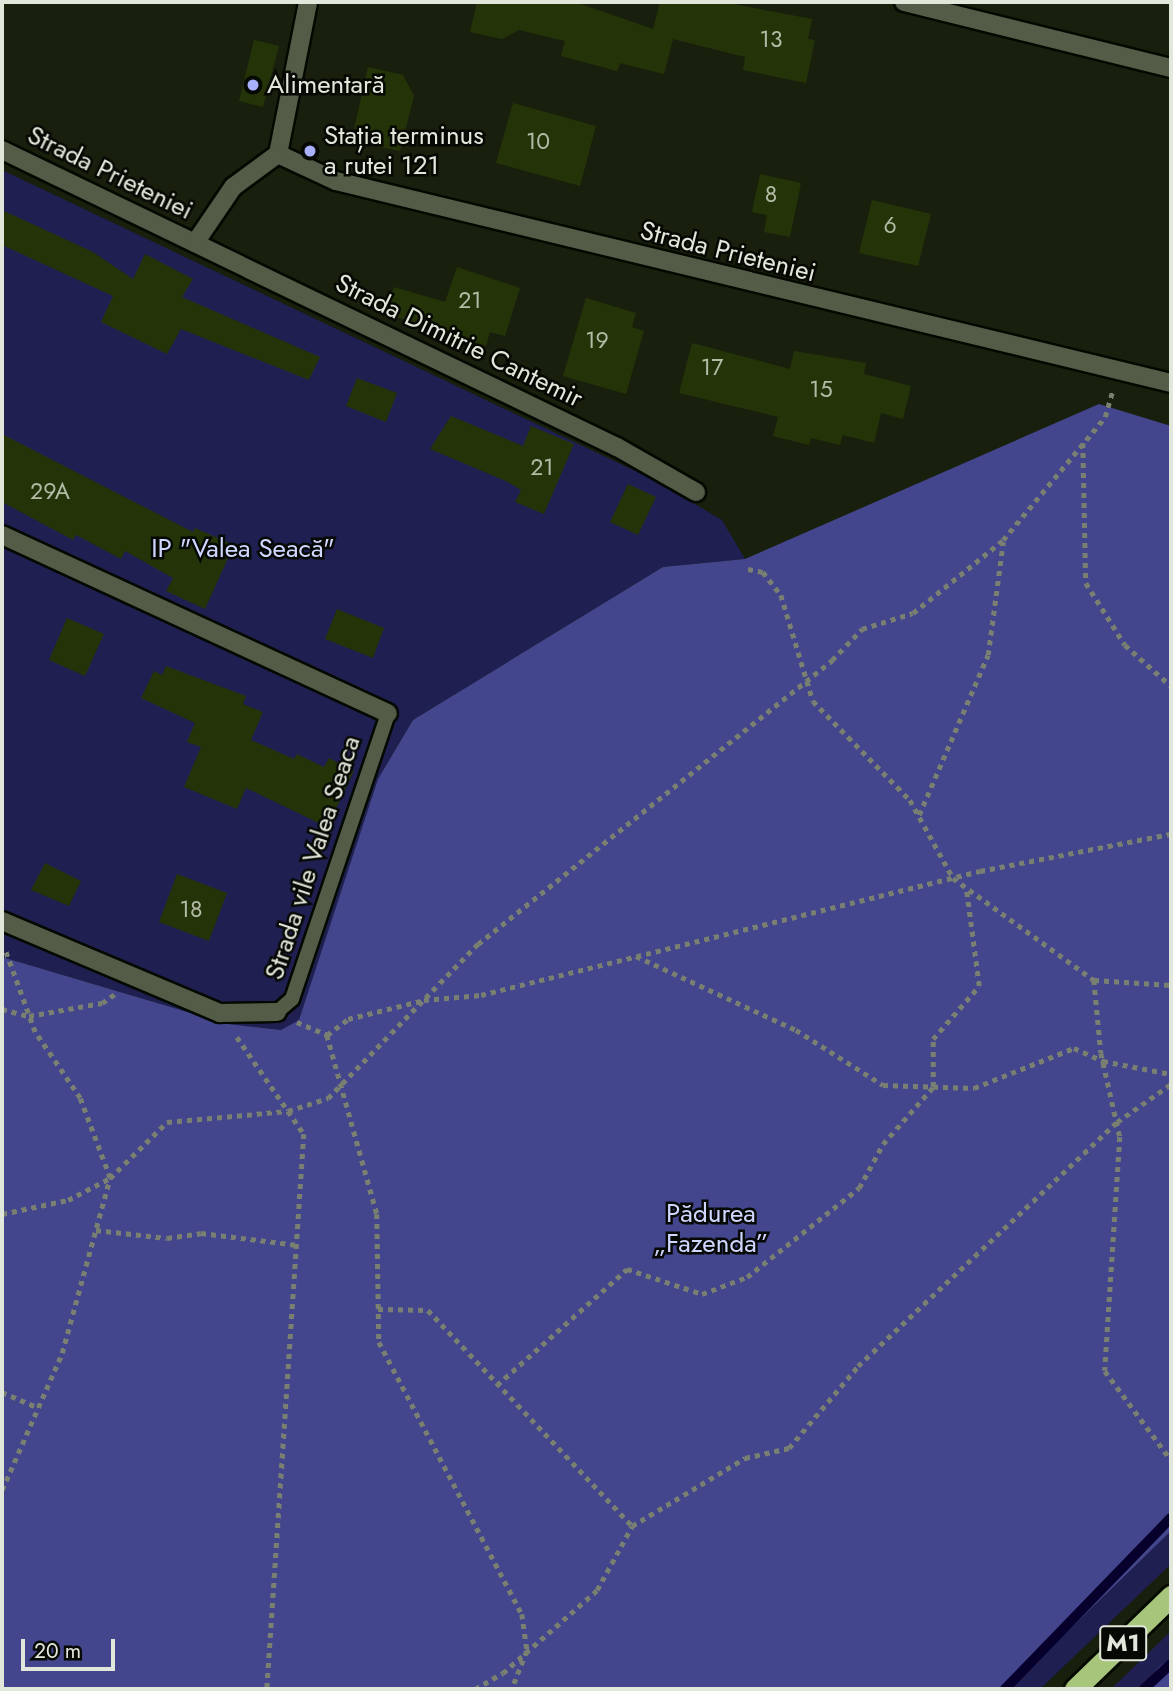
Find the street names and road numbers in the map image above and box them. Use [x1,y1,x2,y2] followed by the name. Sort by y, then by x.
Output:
[22,120,198,226] street label: Strada Prieteniei
[637,215,819,289] street label: Strada Prieteniei
[330,268,588,414] street label: Strada Dimitrie Cantemir
[259,732,367,984] street label: Strada vile Valea Seaca
[1098,1623,1148,1664] road number: M1

